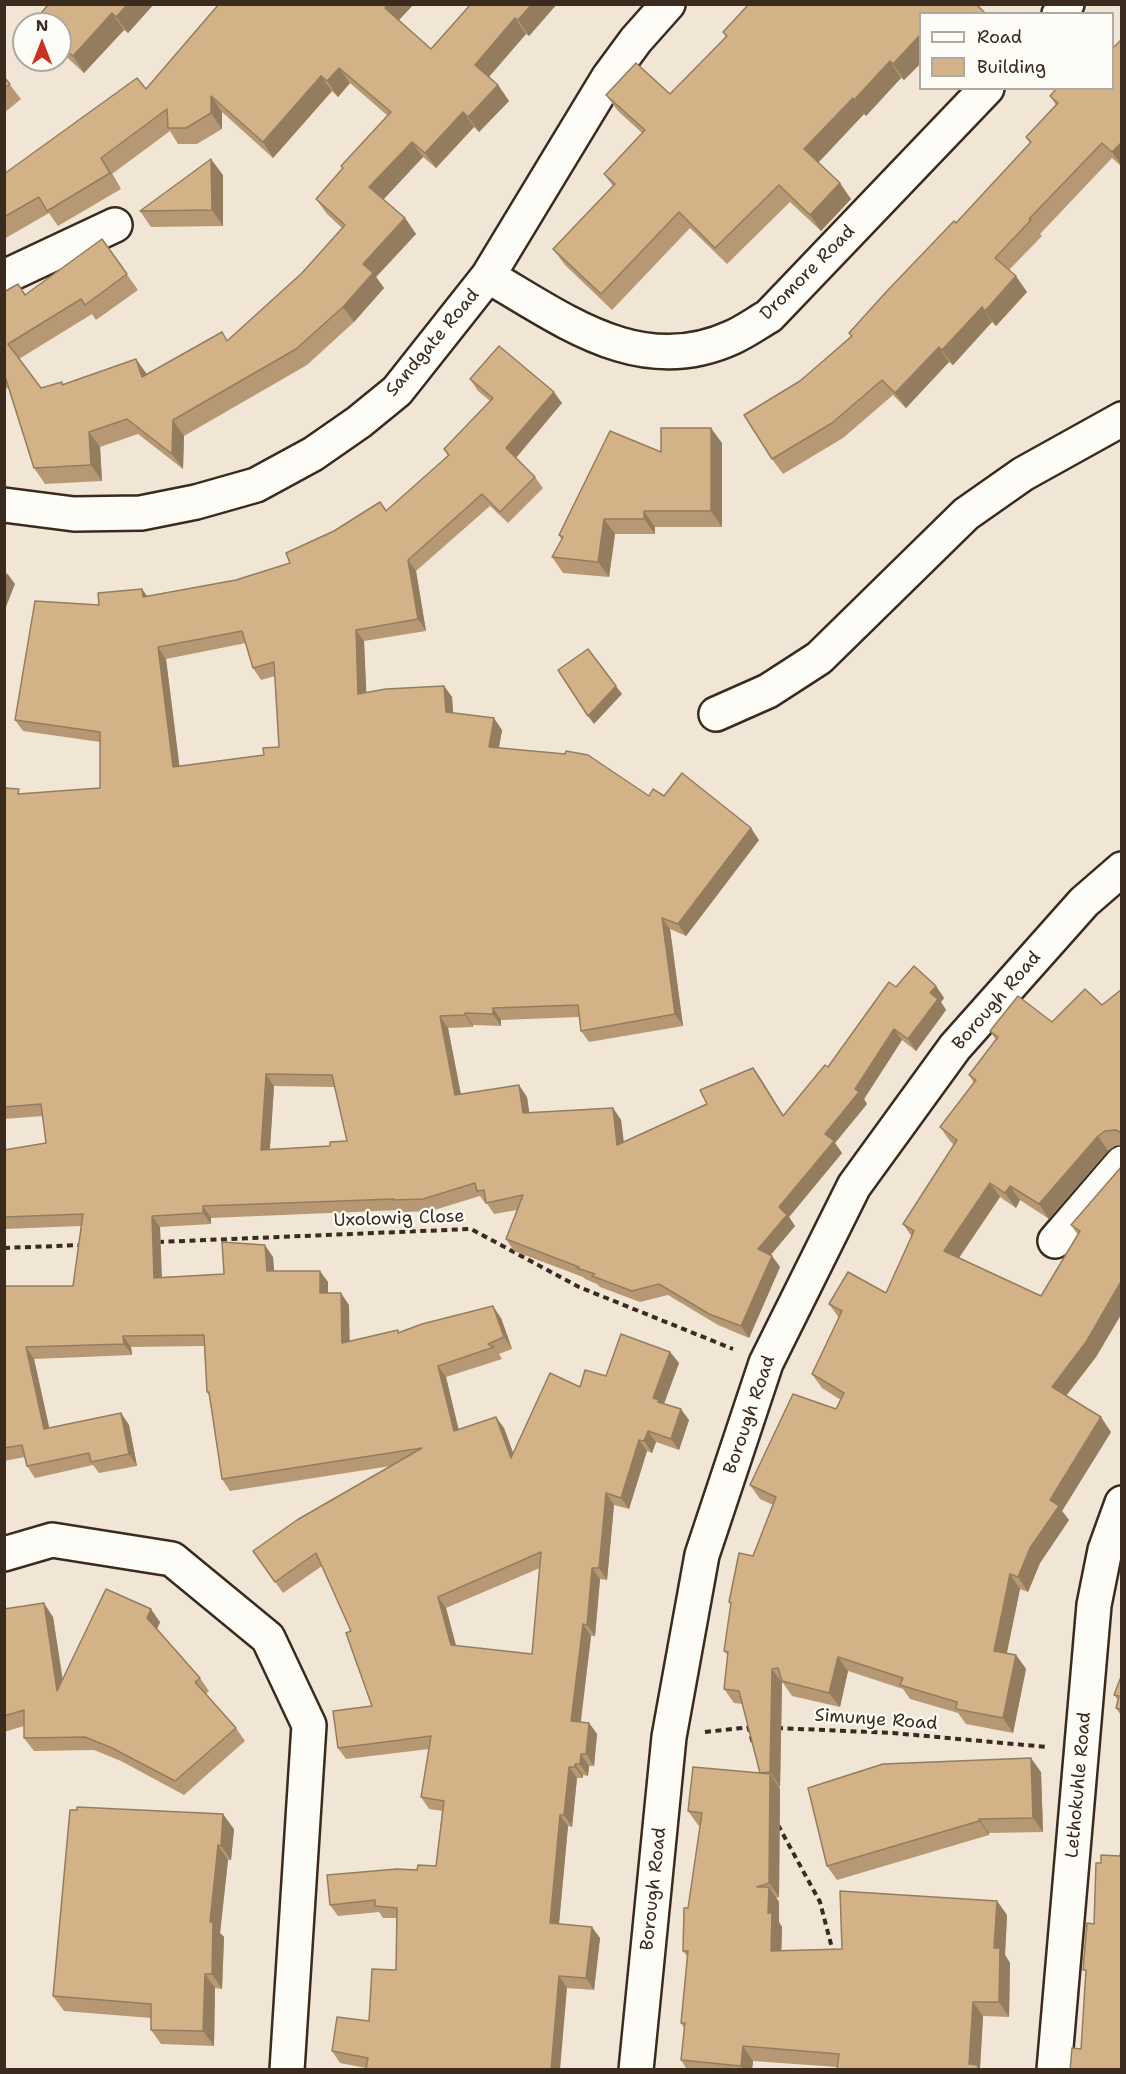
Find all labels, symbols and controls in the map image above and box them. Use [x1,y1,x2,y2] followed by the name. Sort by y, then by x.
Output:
[12,12,72,72] north arrow
[919,12,1114,90] legend
[36,15,48,36] text: N
[977,25,1022,49] text: Road
[977,55,1046,79] text: Building
[756,221,860,325] street label: Dromore Road
[382,285,484,401] street label: Sandgate Road
[948,947,1046,1055] street label: Borough Road
[333,1206,465,1232] street label: Uxolowig Close
[720,1353,780,1477] street label: Borough Road
[814,1705,938,1735] street label: Simunye Road
[1062,1711,1096,1859] street label: Lethokuhle Road
[637,1826,671,1952] street label: Borough Road

